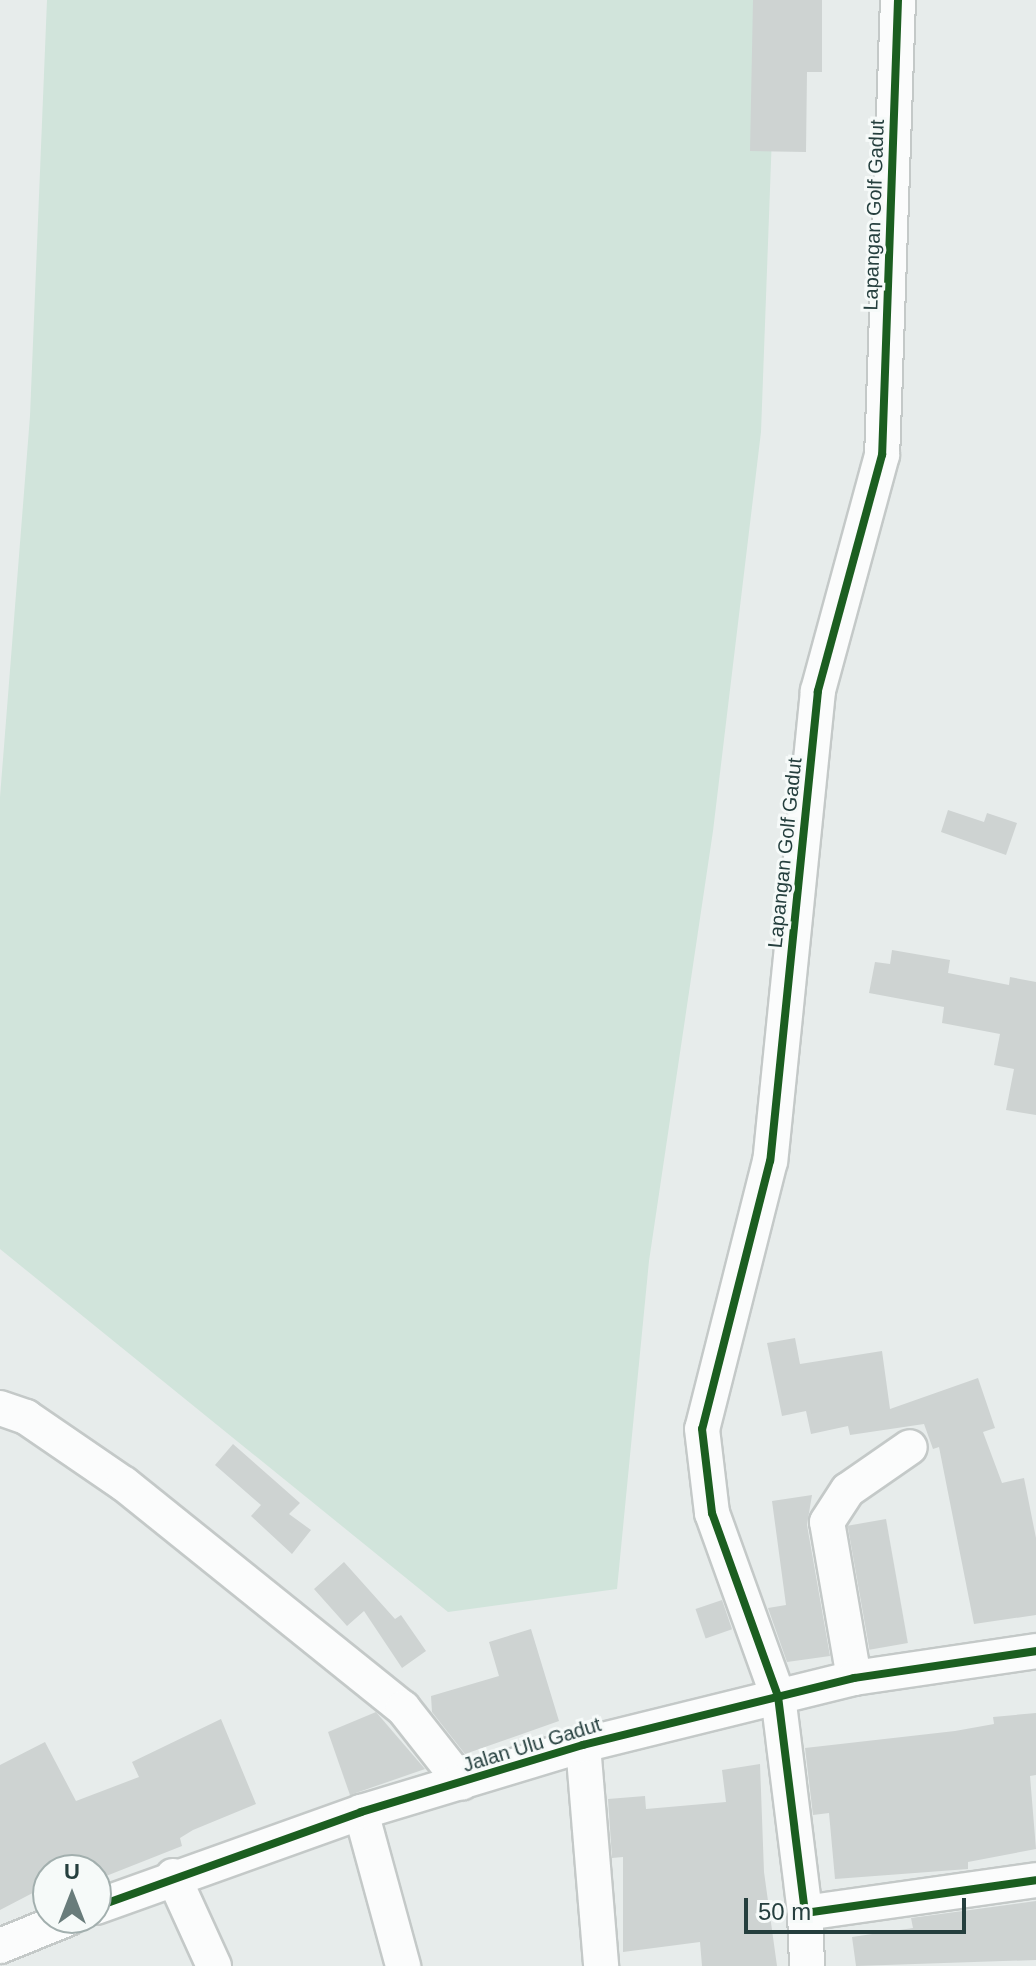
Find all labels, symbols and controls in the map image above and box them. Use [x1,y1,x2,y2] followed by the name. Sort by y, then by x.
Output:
[859,119,889,311] street label: Lapangan Golf Gadut
[763,757,807,949] street label: Lapangan Golf Gadut
[460,1713,604,1777] street label: Jalan Ulu Gadut
[32,1854,112,1934] north arrow
[64,1859,80,1884] text: U
[748,1882,970,1932] scale bar
[758,1898,811,1925] text: 50 m

